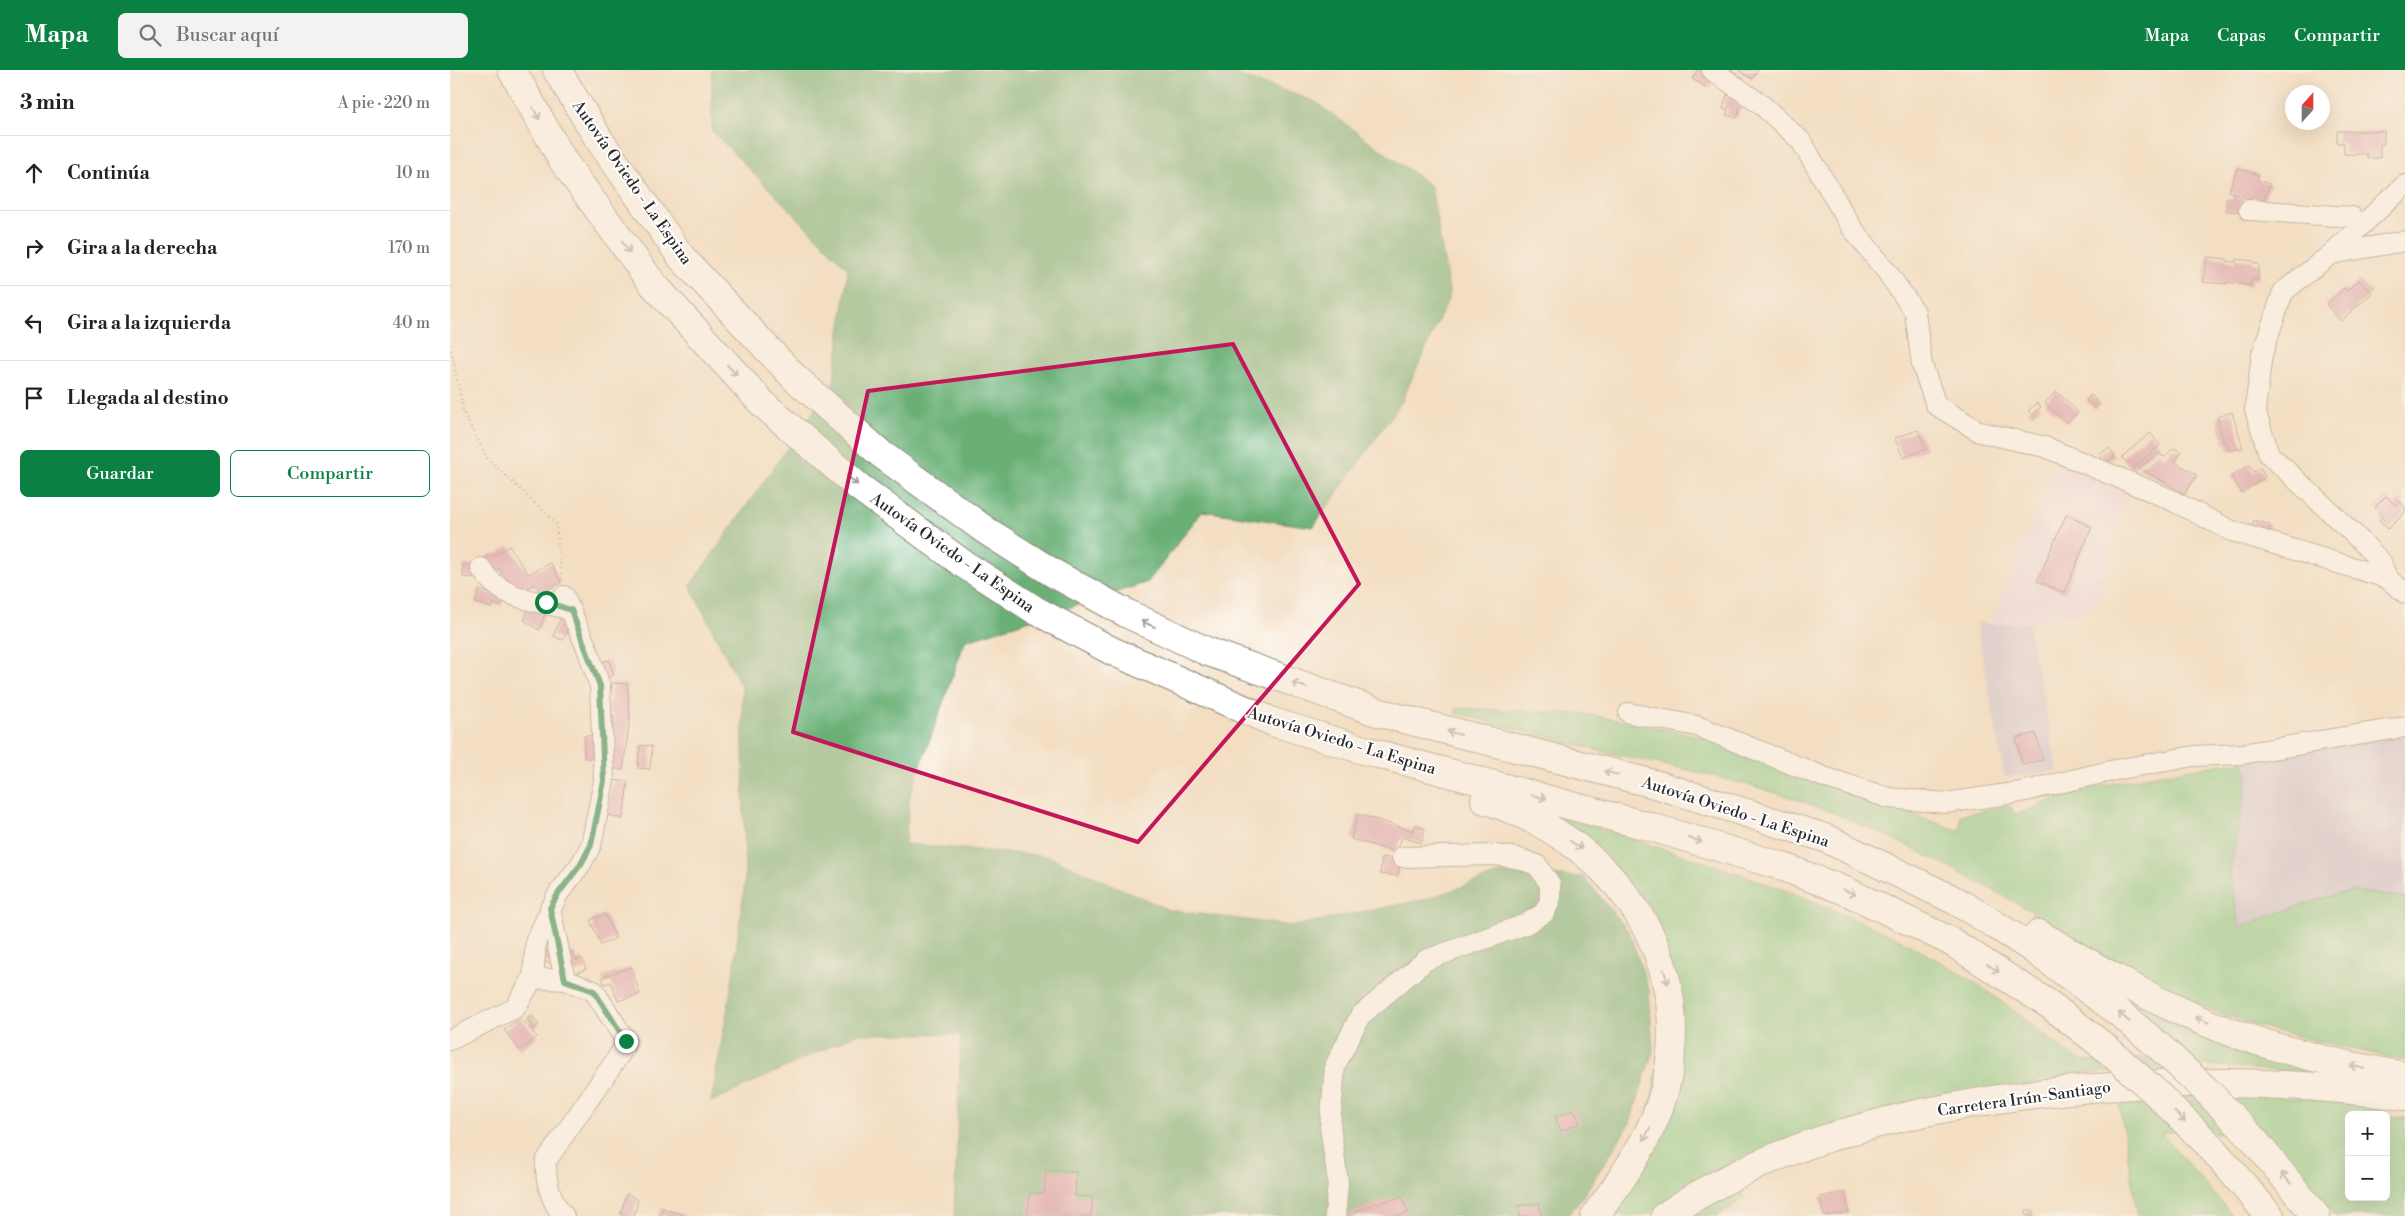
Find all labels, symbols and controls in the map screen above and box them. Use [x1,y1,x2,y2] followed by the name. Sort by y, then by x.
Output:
[118,13,468,58] search box
[25,20,88,50] text: Mapa
[136,21,164,49] icon: search
[176,23,279,47] text: Buscar aquí
[2145,24,2189,47] text: Mapa
[2217,24,2266,47] text: Capas
[2294,24,2380,47] text: Compartir
[2285,85,2330,130] north arrow
[20,90,75,116] text: 3 min
[338,93,430,113] text: A pie · 220 m
[567,96,697,269] street label: Autovía Oviedo - La Espina
[531,105,541,119] one-way arrow
[20,159,48,187] icon: ahead
[67,161,150,185] text: Continúa
[396,163,430,183] text: 10 m
[20,234,48,262] icon: right
[67,236,217,260] text: Gira a la derecha
[388,238,430,258] text: 170 m
[621,240,631,254] one-way arrow
[20,309,48,337] icon: left
[67,311,231,335] text: Gira a la izquierda
[393,313,430,333] text: 40 m
[726,363,738,376] one-way arrow
[20,384,48,412] icon: arrive
[67,386,229,410] text: Llegada al destino
[20,450,220,497] button: Guardar
[230,450,430,497] button: Compartir
[845,474,858,486] one-way arrow
[866,488,1039,618] street label: Autovía Oviedo - La Espina
[535,591,558,614] route start
[1141,618,1156,628] one-way arrow
[1291,680,1307,689] one-way arrow
[1244,702,1439,779] street label: Autovía Oviedo - La Espina
[1446,728,1462,737] one-way arrow
[1604,767,1620,777] one-way arrow
[1639,772,1833,852] street label: Autovía Oviedo - La Espina
[1530,793,1546,802] one-way arrow
[1687,836,1703,846] one-way arrow
[1568,840,1582,850] one-way arrow
[1841,888,1856,898] one-way arrow
[1985,963,1999,973] one-way arrow
[1661,968,1671,984] one-way arrow
[2117,1011,2130,1022] one-way arrow
[2195,1015,2210,1025] one-way arrow
[615,1030,638,1053] route end
[2350,1062,2366,1071] one-way arrow
[1936,1077,2112,1121] street label: Carretera Irún-Santiago
[2174,1110,2186,1123] one-way arrow
[2345,1111,2390,1201] map controls
[2345,1111,2390,1156] button: +
[1642,1127,1652,1142] one-way arrow
[2345,1156,2390,1201] button: −
[2280,1171,2291,1184] one-way arrow

